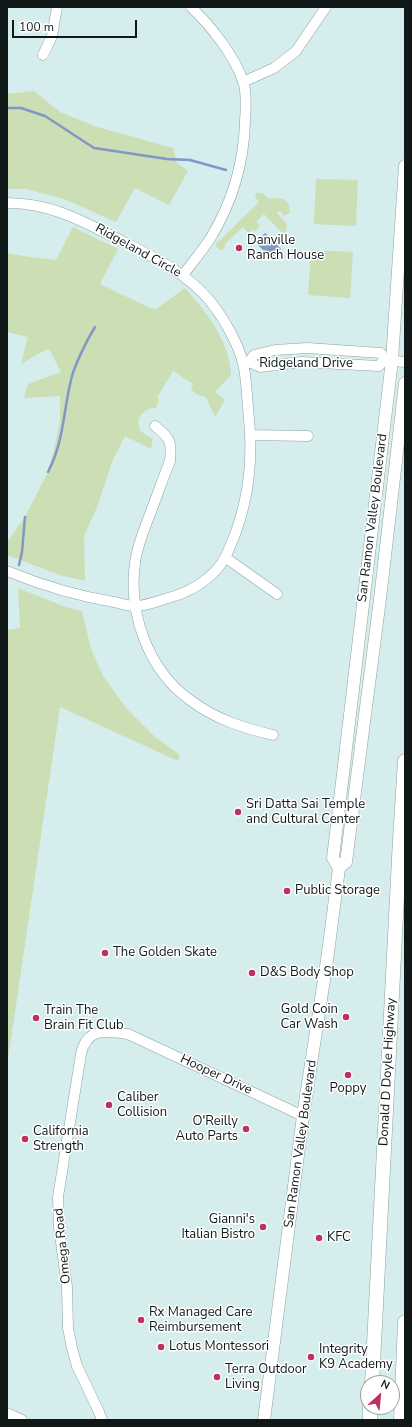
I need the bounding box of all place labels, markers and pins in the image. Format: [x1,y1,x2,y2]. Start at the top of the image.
place label: Danville Ranch House [247,233,324,264]
marker: Danville Ranch House [234,243,244,253]
place label: Sri Datta Sai Temple and Cultural Center [246,797,365,828]
marker: Sri Datta Sai Temple and Cultural Center [233,807,243,817]
place label: Public Storage [295,883,380,899]
marker: Public Storage [282,886,292,896]
place label: The Golden Skate [113,945,217,961]
marker: The Golden Skate [100,948,110,958]
place label: D&S Body Shop [260,965,354,981]
marker: D&S Body Shop [247,968,257,978]
place label: Gold Coin Car Wash [280,1002,338,1033]
place label: Train The Brain Fit Club [44,1003,124,1034]
marker: Gold Coin Car Wash [341,1012,351,1022]
marker: Train The Brain Fit Club [31,1013,41,1023]
marker: Poppy [343,1070,353,1080]
place label: Poppy [330,1081,366,1097]
place label: Caliber Collision [117,1090,167,1121]
marker: Caliber Collision [104,1100,114,1110]
place label: O'Reilly Auto Parts [176,1114,238,1145]
place label: California Strength [33,1124,89,1155]
marker: O'Reilly Auto Parts [241,1124,251,1134]
marker: California Strength [20,1134,30,1144]
place label: Gianni's Italian Bistro [181,1212,255,1243]
marker: Gianni's Italian Bistro [258,1222,268,1232]
place label: KFC [327,1230,351,1246]
marker: KFC [314,1233,324,1243]
place label: Rx Managed Care Reimbursement [149,1305,252,1336]
marker: Rx Managed Care Reimbursement [136,1315,146,1325]
place label: Lotus Montessori [169,1339,269,1355]
marker: Lotus Montessori [156,1342,166,1352]
place label: Integrity K9 Academy [319,1342,393,1373]
marker: Integrity K9 Academy [306,1352,316,1362]
place label: Terra Outdoor Living [225,1362,307,1393]
marker: Terra Outdoor Living [212,1372,222,1382]

